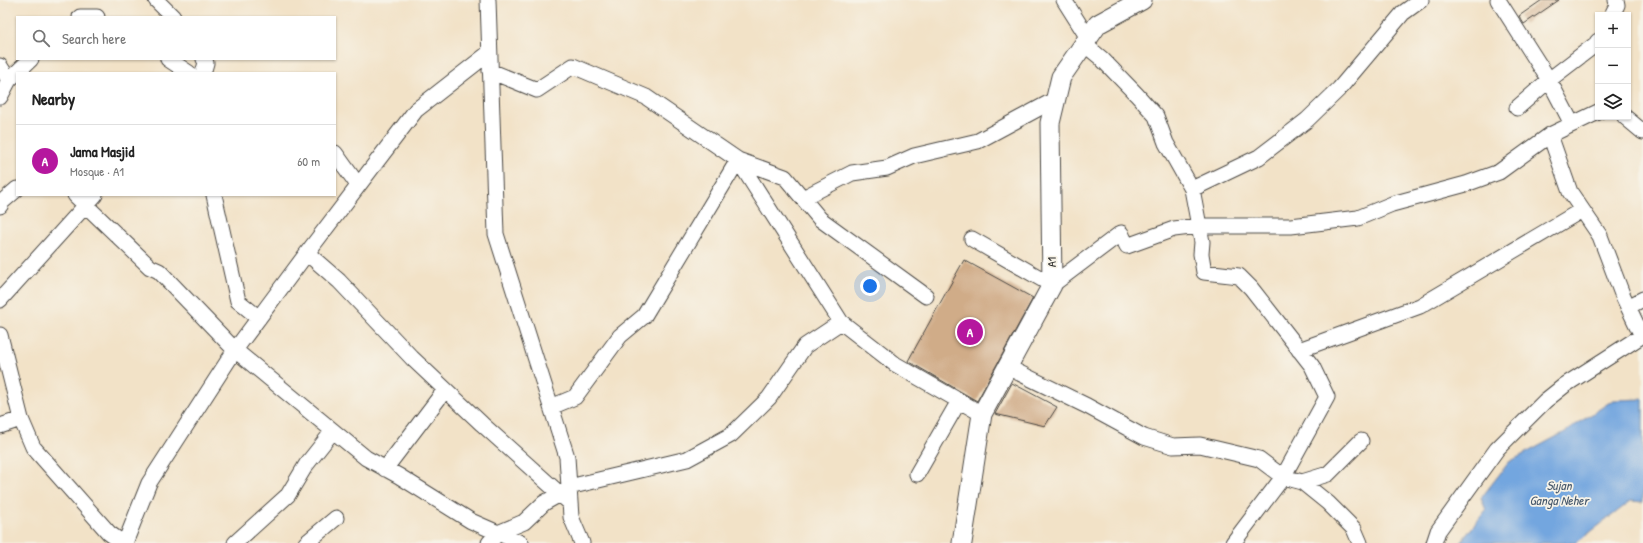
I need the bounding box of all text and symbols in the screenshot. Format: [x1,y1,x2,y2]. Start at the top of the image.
map controls [1595,12,1631,120]
button: + [1595,12,1631,48]
search box [16,16,336,60]
icon: search [30,27,52,49]
text: Search here [62,28,126,49]
button: − [1595,48,1631,84]
button: layers [1595,84,1631,120]
text: Nearby [32,87,75,110]
text: Jama Masjid [70,141,134,162]
text: A [42,152,48,170]
text: 60 m [297,152,320,170]
text: Mosque · A1 [70,162,124,180]
street label: A1 [1043,257,1060,267]
your location [860,276,880,296]
pin: A [957,317,983,347]
water label: Sujan Ganga Neher [1530,476,1590,510]

